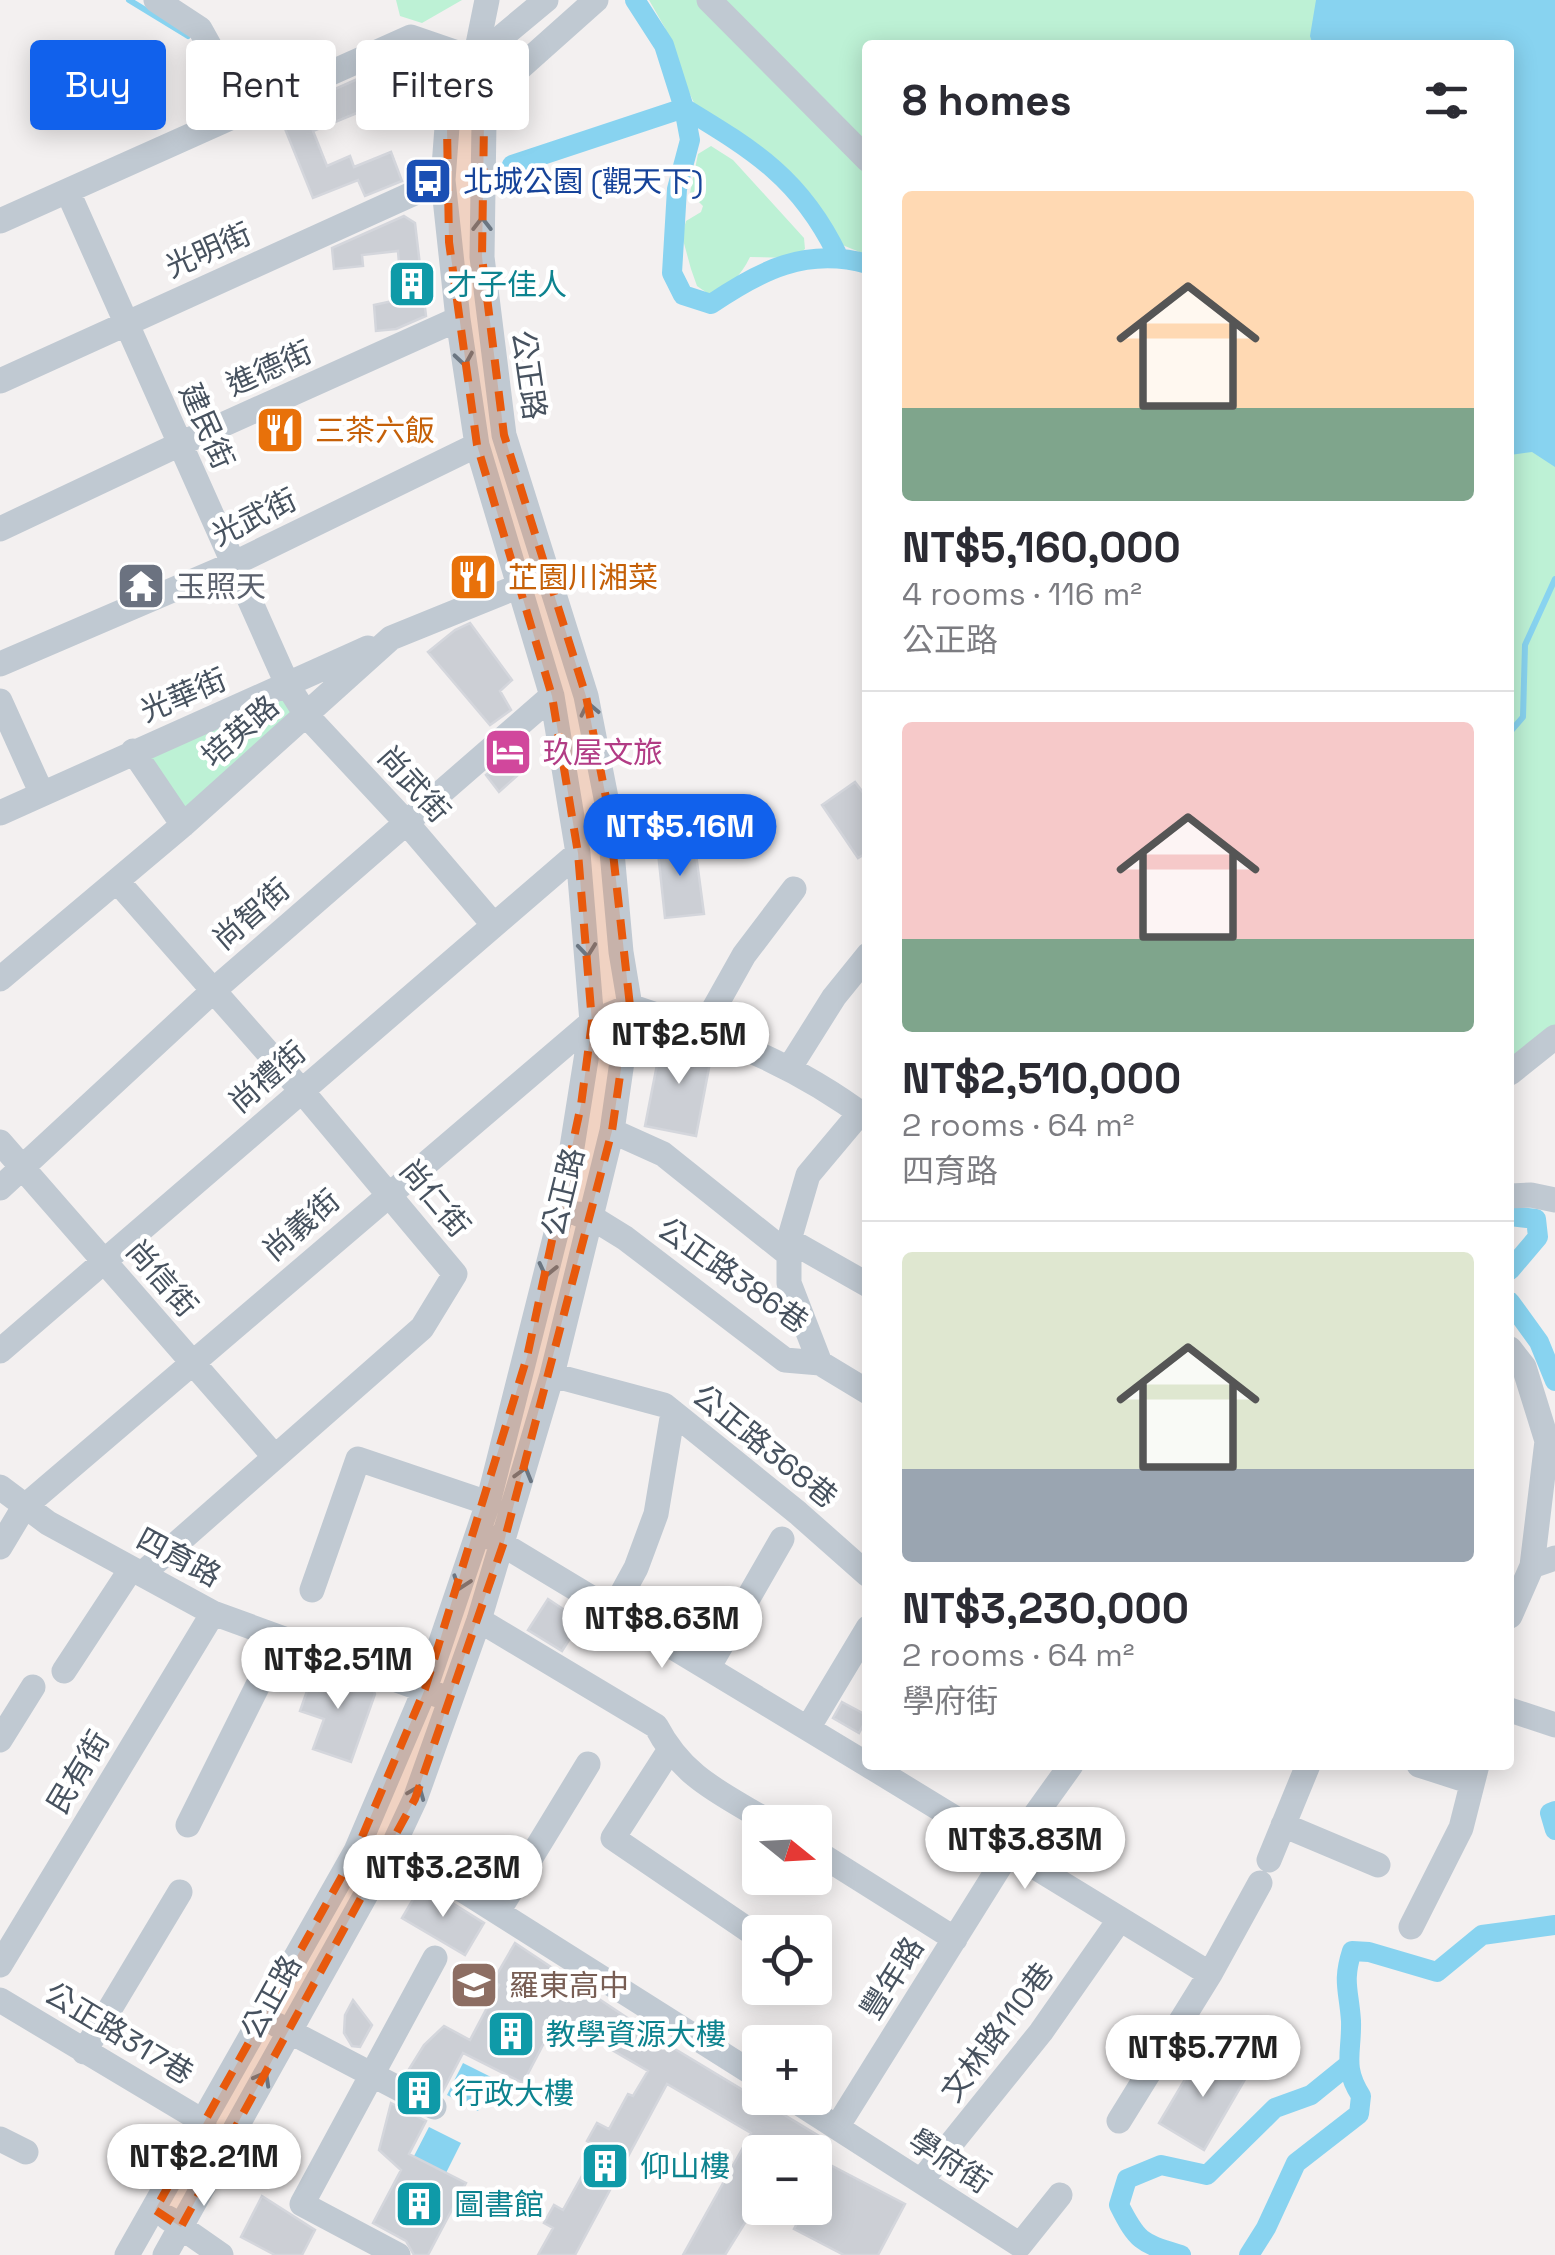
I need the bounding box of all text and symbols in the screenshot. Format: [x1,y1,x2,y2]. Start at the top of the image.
chip: Buy [30,40,166,130]
chip: Rent [186,40,336,130]
chip: Filters [356,40,529,130]
icon: filters [1419,73,1474,128]
text: 8 homes [902,74,1072,127]
bus stop icon: 北城公園 (觀天下) [402,155,454,207]
place label: 北城公園 (觀天下) [463,162,703,201]
street label: 光明街 [159,214,257,286]
one-way arrow [471,215,493,230]
icon: home [1098,256,1278,436]
building icon: 才子佳人 [386,258,438,310]
place label: 才子佳人 [447,265,567,304]
street label: 公正路 [503,328,555,422]
street label: 進德街 [220,332,318,404]
one-way arrow [452,351,473,368]
street label: 建民街 [171,377,243,475]
restaurant icon: 三茶六飯 [254,404,306,456]
place label: 三茶六飯 [315,411,435,450]
street label: 光武街 [205,480,303,554]
text: NT$5,160,000 [902,521,1181,574]
restaurant icon: 芷園川湘菜 [447,551,499,603]
place label: 芷園川湘菜 [508,558,658,597]
temple icon: 玉照天 [115,560,167,612]
place label: 玉照天 [176,567,266,606]
text: 4 rooms · 116 m² [902,574,1142,614]
text: 公正路 [902,620,998,660]
street label: 光華街 [134,659,232,731]
street label: 培英路 [193,687,287,775]
one-way arrow [579,701,600,718]
hotel icon: 玖屋文旅 [482,726,534,778]
place label: 玖屋文旅 [543,733,663,772]
street label: 尚武街 [369,738,459,830]
icon: home [1098,787,1278,967]
pin: NT$5.16M [577,794,783,879]
text: NT$5.16M [605,806,755,846]
street label: 尚智街 [204,870,298,958]
one-way arrow [576,942,598,958]
pin: NT$2.5M [587,1002,771,1087]
text: NT$2.5M [611,1014,747,1054]
street label: 尚禮街 [220,1033,314,1121]
text: NT$2,510,000 [902,1052,1181,1105]
text: 2 rooms · 64 m² [902,1105,1134,1145]
street label: 公正路 [533,1144,593,1240]
street label: 尚仁街 [391,1151,479,1245]
text: 四育路 [902,1151,998,1191]
street label: 尚義街 [254,1181,348,1269]
street label: 公正路386巷 [650,1209,816,1341]
street label: 尚信街 [118,1231,206,1325]
one-way arrow [538,1261,559,1278]
icon: home [1098,1317,1278,1497]
street label: 公正路368巷 [685,1376,845,1516]
one-way arrow [512,1466,533,1483]
street label: 四育路 [130,1519,228,1595]
one-way arrow [452,1574,472,1591]
text: NT$3,230,000 [902,1582,1189,1635]
pin: NT$8.63M [559,1586,765,1671]
text: NT$8.63M [584,1598,740,1638]
pin: NT$2.51M [235,1627,441,1712]
text: 2 rooms · 64 m² [902,1635,1134,1675]
text: NT$2.51M [263,1639,413,1679]
text: 學府街 [902,1681,998,1721]
street label: 民有街 [38,1723,118,1821]
one-way arrow [405,1784,425,1802]
north arrow [742,1805,832,1895]
map controls [742,1805,832,2225]
pin: NT$3.83M [922,1807,1128,1892]
text: NT$3.83M [947,1819,1103,1859]
pin: NT$3.23M [340,1835,546,1920]
text: NT$3.23M [365,1847,521,1887]
button: locate [742,1915,832,2005]
street label: 豐年路 [852,1930,932,2026]
street label: 公正路 [232,1948,310,2046]
street label: 文林路110巷 [932,1955,1062,2109]
school or university icon: 羅東高中 [448,1959,500,2011]
place label: 羅東高中 [509,1966,629,2005]
street label: 公正路317巷 [37,1973,201,2093]
building icon: 教學資源大樓 [485,2008,537,2060]
place label: 教學資源大樓 [546,2015,726,2054]
pin: NT$5.77M [1100,2015,1306,2100]
button: + [742,2025,832,2115]
text: NT$5.77M [1128,2027,1278,2067]
building icon: 行政大樓 [393,2067,445,2119]
one-way arrow [250,2070,270,2088]
place label: 行政大樓 [454,2074,574,2113]
street label: 學府街 [902,2120,998,2202]
pin: NT$2.21M [101,2124,307,2209]
button: − [742,2135,832,2225]
text: NT$2.21M [129,2136,279,2176]
building icon: 仰山樓 [579,2140,631,2192]
place label: 仰山樓 [640,2147,730,2186]
building icon: 圖書館 [393,2178,445,2230]
place label: 圖書館 [454,2185,544,2224]

